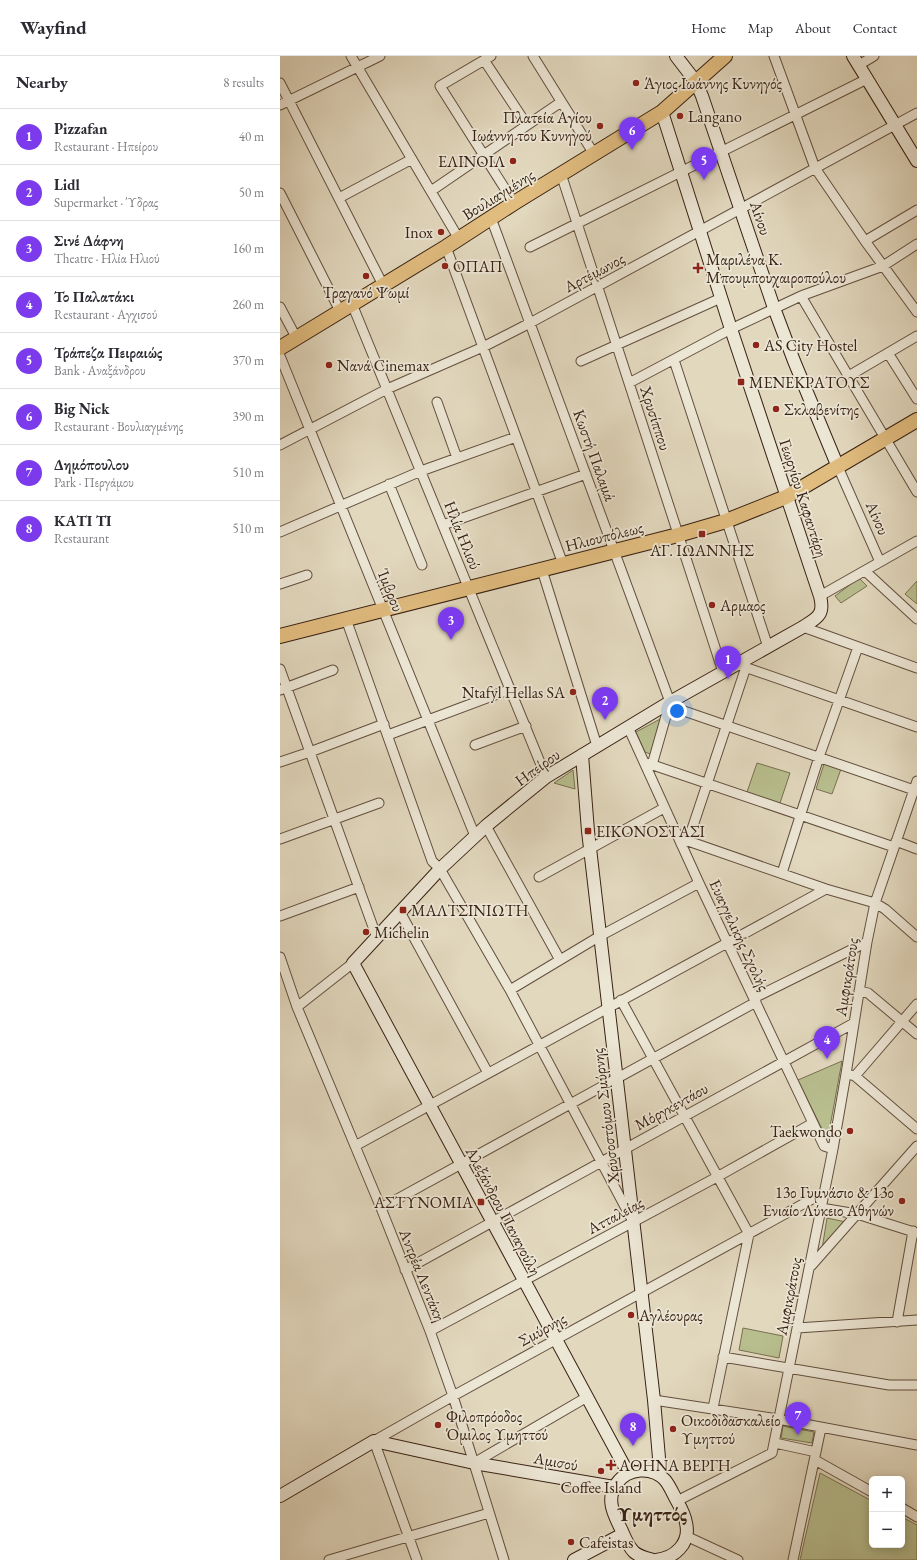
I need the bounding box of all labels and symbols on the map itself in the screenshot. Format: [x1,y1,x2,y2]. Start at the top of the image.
place label: Άγιος Ιωάννης Κυνηγός [643,73,783,94]
marker: Άγιος Ιωάννης Κυνηγός [631,78,641,88]
place label: Langano [688,106,742,127]
place label: Πλατεία Αγίου Ιωάννη του Κυνηγού [472,107,592,146]
marker: Langano [675,111,685,121]
pin: 6 [619,117,645,150]
marker: Πλατεία Αγίου Ιωάννη του Κυνηγού [595,121,605,131]
pin: 5 [691,147,717,180]
place label: ΕΛΙΝΟΙΛ [438,151,506,172]
marker: ΕΛΙΝΟΙΛ [508,156,518,166]
street label: Βουλιαγμένης [458,164,539,225]
street label: Αίνου [745,197,776,238]
place label: Inox [405,222,433,243]
marker: Inox [436,227,446,237]
street label: Αρτέμωνος [559,248,629,298]
place label: Μαριλένα Κ. Μπουμπουχαιροπούλου [706,249,846,288]
place label: ΟΠΑΠ [453,256,503,277]
marker: ΟΠΑΠ [440,261,450,271]
marker: Μαριλένα Κ. Μπουμπουχαιροπούλου [693,263,703,273]
marker: Τραγανό Ψωμί [361,271,371,281]
place label: Τραγανό Ψωμί [323,282,410,303]
place label: AS City Hostel [763,335,858,356]
marker: AS City Hostel [751,340,761,350]
place label: Νανά Cinemax [337,355,430,376]
marker: Νανά Cinemax [324,360,334,370]
place label: ΜΕΝΕΚΡΑΤΟΥΣ [749,372,870,393]
marker: ΜΕΝΕΚΡΑΤΟΥΣ [736,377,746,387]
street label: Χρυσίππου [635,382,676,453]
place label: Σκλαβενίτης [784,399,860,420]
marker: Σκλαβενίτης [771,404,781,414]
street label: Κωστή Παλαμά [568,407,621,504]
street label: Γεωργίου Καφαντάρη [774,436,833,560]
street label: Αίνου [860,497,894,538]
street label: Ηλία Ηλιού [439,498,486,573]
street label: Ηλιουπόλεως [563,517,646,556]
marker: ΑΓ. ΙΩΑΝΝΗΣ [697,529,707,539]
place label: ΑΓ. ΙΩΑΝΝΗΣ [649,540,754,561]
street label: Ίμβρου [372,566,409,615]
place label: Αρμαος [719,595,766,616]
marker: Αρμαος [707,600,717,610]
pin: 3 [438,607,464,640]
pin: 1 [715,646,741,679]
place label: Ntafyl Hellas SA [462,682,566,703]
marker: Ntafyl Hellas SA [568,687,578,697]
pin: 2 [592,687,618,720]
your location [667,701,687,721]
street label: Ηπείρου [511,744,564,791]
place label: ΕΙΚΟΝΟΣΤΑΣΙ [596,821,706,842]
marker: ΕΙΚΟΝΟΣΤΑΣΙ [583,826,593,836]
street label: Ευαγγελικής Σχολής [705,876,775,995]
place label: ΜΑΛΤΣΙΝΙΩΤΗ [411,900,528,921]
marker: ΜΑΛΤΣΙΝΙΩΤΗ [398,905,408,915]
place label: Michelin [374,922,430,943]
marker: Michelin [361,927,371,937]
street label: Αμφικράτους [830,936,863,1019]
pin: 4 [814,1026,840,1059]
street label: Χρυσοστόμου Σμύρνης [587,1047,624,1186]
street label: Μόργκεντάου [631,1078,712,1135]
place label: Taekwondo [770,1121,842,1142]
marker: Taekwondo [845,1126,855,1136]
street label: Αλεξάνδρου Παναγούλη [460,1142,546,1279]
place label: 13ο Γυμνάσιο & 13ο Ενιαίο Λύκειο Αθηνών [763,1182,894,1221]
place label: ΑΣΤΥΝΟΜΙΑ [373,1192,474,1213]
street label: Ατταλείας [583,1192,647,1239]
marker: 13ο Γυμνάσιο & 13ο Ενιαίο Λύκειο Αθηνών [897,1196,907,1206]
marker: ΑΣΤΥΝΟΜΙΑ [476,1197,486,1207]
street label: Αντρέα Λεντάκη [394,1225,451,1325]
street label: Αμφικράτους [770,1255,806,1338]
place label: Αγλέουρας [638,1305,703,1326]
street label: Σμύρνης [515,1308,570,1351]
marker: Αγλέουρας [626,1310,636,1320]
pin: 7 [785,1402,811,1435]
place label: Φιλοπρόοδος Όμιλος Υμηττού [445,1406,548,1445]
place label: Οικοδιδασκαλείο Υμηττού [681,1410,781,1449]
pin: 8 [620,1413,646,1446]
marker: Φιλοπρόοδος Όμιλος Υμηττού [433,1420,443,1430]
marker: Οικοδιδασκαλείο Υμηττού [668,1424,678,1434]
street label: Αμισού [531,1447,580,1476]
place label: ΑΘΗΝΑ ΒΕΡΓΗ [618,1455,731,1476]
marker: ΑΘΗΝΑ ΒΕΡΓΗ [606,1460,616,1470]
marker: Coffee Island [596,1466,606,1476]
place label: Coffee Island [561,1477,642,1498]
district label: Υμηττός [617,1501,687,1527]
place label: Cafeistas [579,1532,633,1553]
marker: Cafeistas [566,1537,576,1547]

